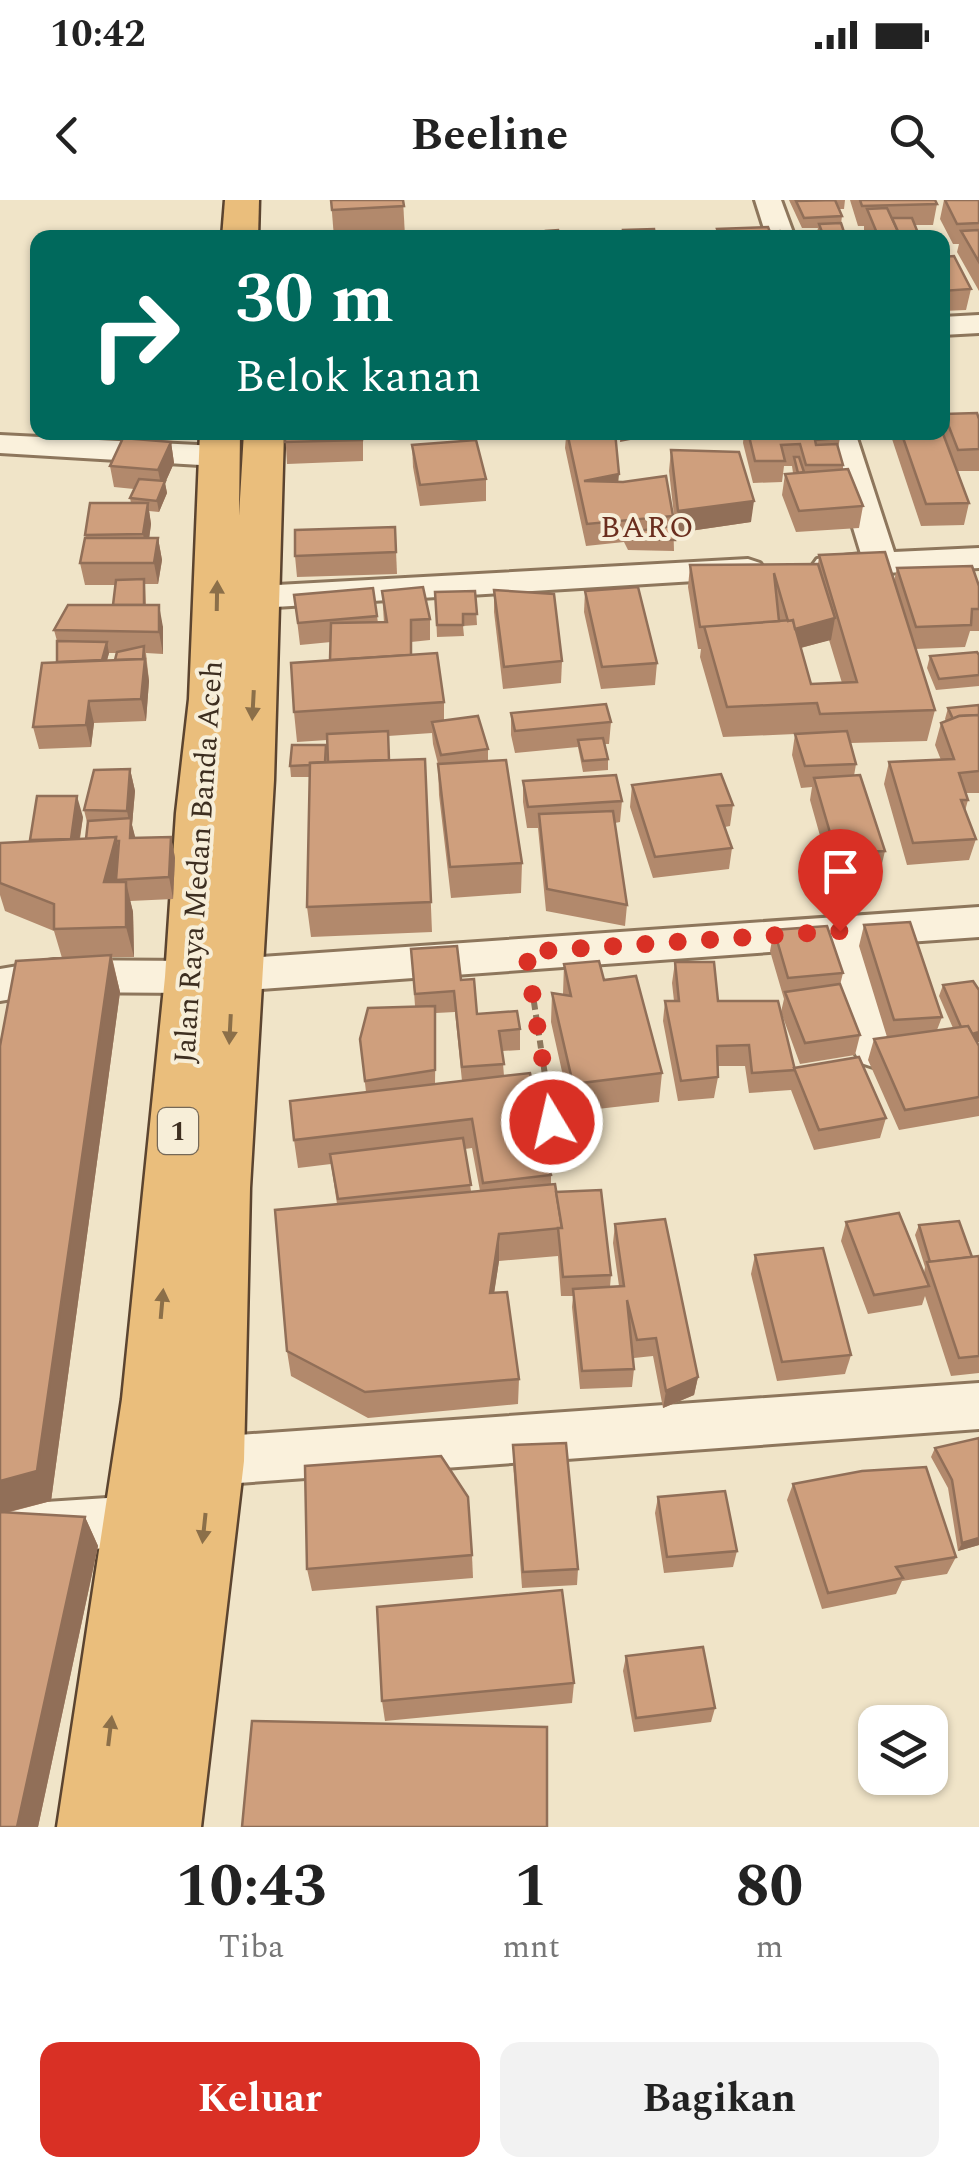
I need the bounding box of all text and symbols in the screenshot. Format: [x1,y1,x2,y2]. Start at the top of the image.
text: 10:42 [50,6,145,64]
text: Beeline [411,101,568,170]
icon: back [40,108,95,163]
icon: search [884,108,939,163]
text: 30 m [235,247,394,353]
icon: right [70,270,200,400]
text: Belok kanan [235,343,481,412]
district label: BARO [600,505,696,551]
one-way arrow [210,580,226,612]
street label: Jalan Raya Medan Banda Aceh [162,659,236,1065]
one-way arrow [245,689,261,721]
pin [798,829,883,932]
icon: arrive [813,844,868,899]
one-way arrow [222,1013,238,1045]
position arrow [500,1070,604,1174]
road number: 1 [158,1108,198,1154]
one-way arrow [154,1288,170,1320]
one-way arrow [196,1513,212,1544]
map controls [858,1705,948,1795]
button: layers [858,1705,948,1795]
one-way arrow [103,1715,119,1746]
text: 10:43 [176,1841,327,1933]
text: 1 [514,1841,548,1933]
text: 80 [736,1841,803,1933]
text: Tiba [219,1923,284,1972]
text: mnt [502,1923,560,1972]
text: m [756,1923,783,1972]
button: Keluar [40,2042,480,2157]
button: Bagikan [500,2042,939,2157]

